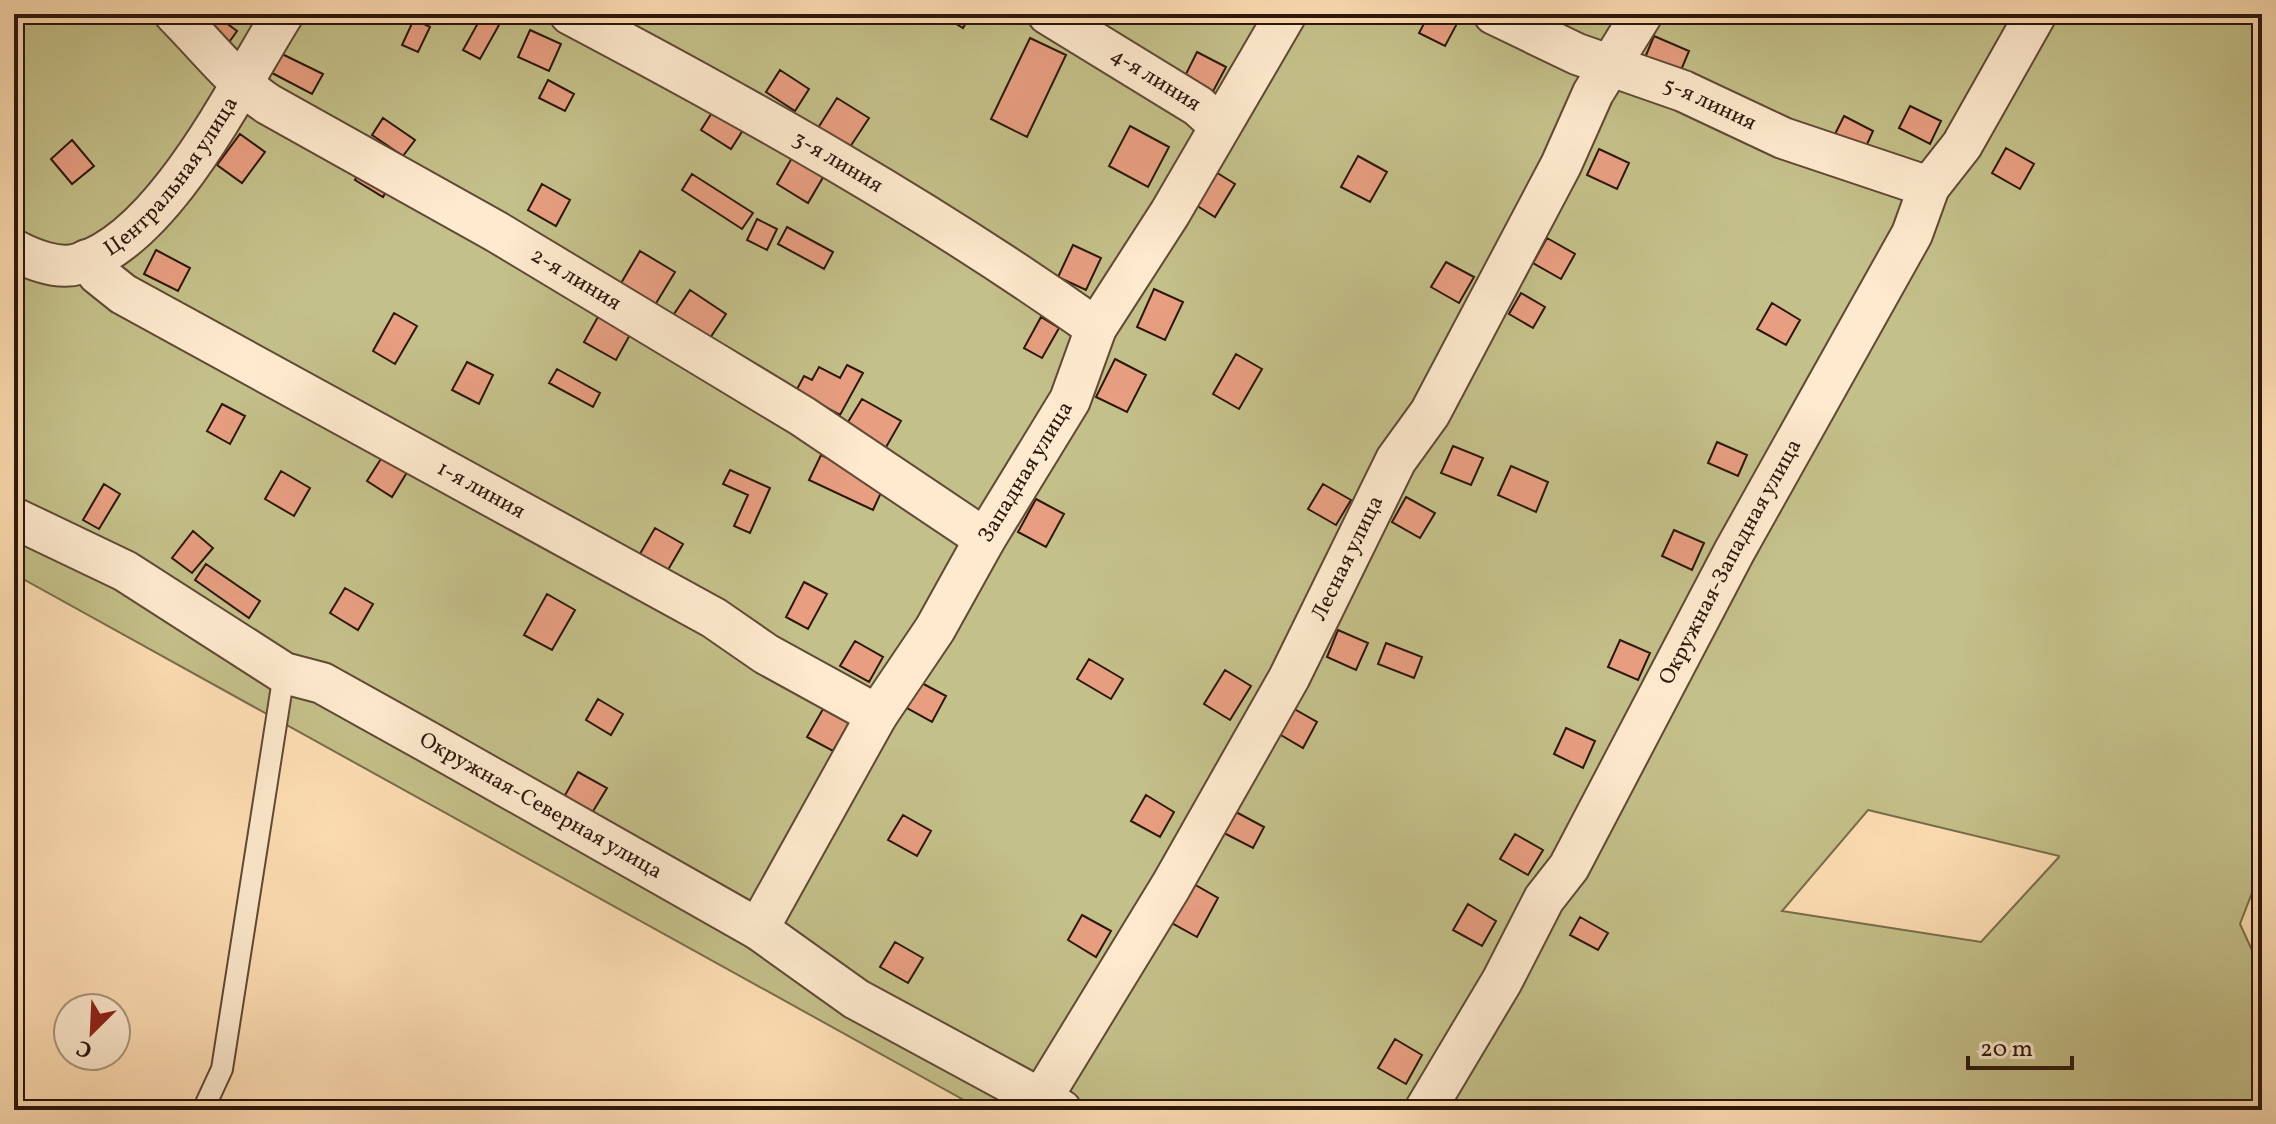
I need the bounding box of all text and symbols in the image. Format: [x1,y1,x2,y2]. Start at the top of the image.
street label: 4-я линия [1104,40,1207,120]
street label: 5-я линия [1659,70,1761,139]
street label: Центральная улица [98,91,246,264]
street label: 3-я линия [787,124,889,201]
street label: 2-я линия [525,240,627,319]
street label: Западная улица [971,395,1081,549]
street label: Окружная-Западная улица [1651,434,1810,690]
street label: 1-я линия [431,453,531,527]
street label: Лесная улица [1304,490,1392,626]
street label: Окружная-Северная улица [413,725,668,887]
north arrow [52,992,132,1072]
scale bar [1968,1020,2072,1070]
text: С [72,1031,98,1065]
text: 20 m [1980,1033,2033,1067]

